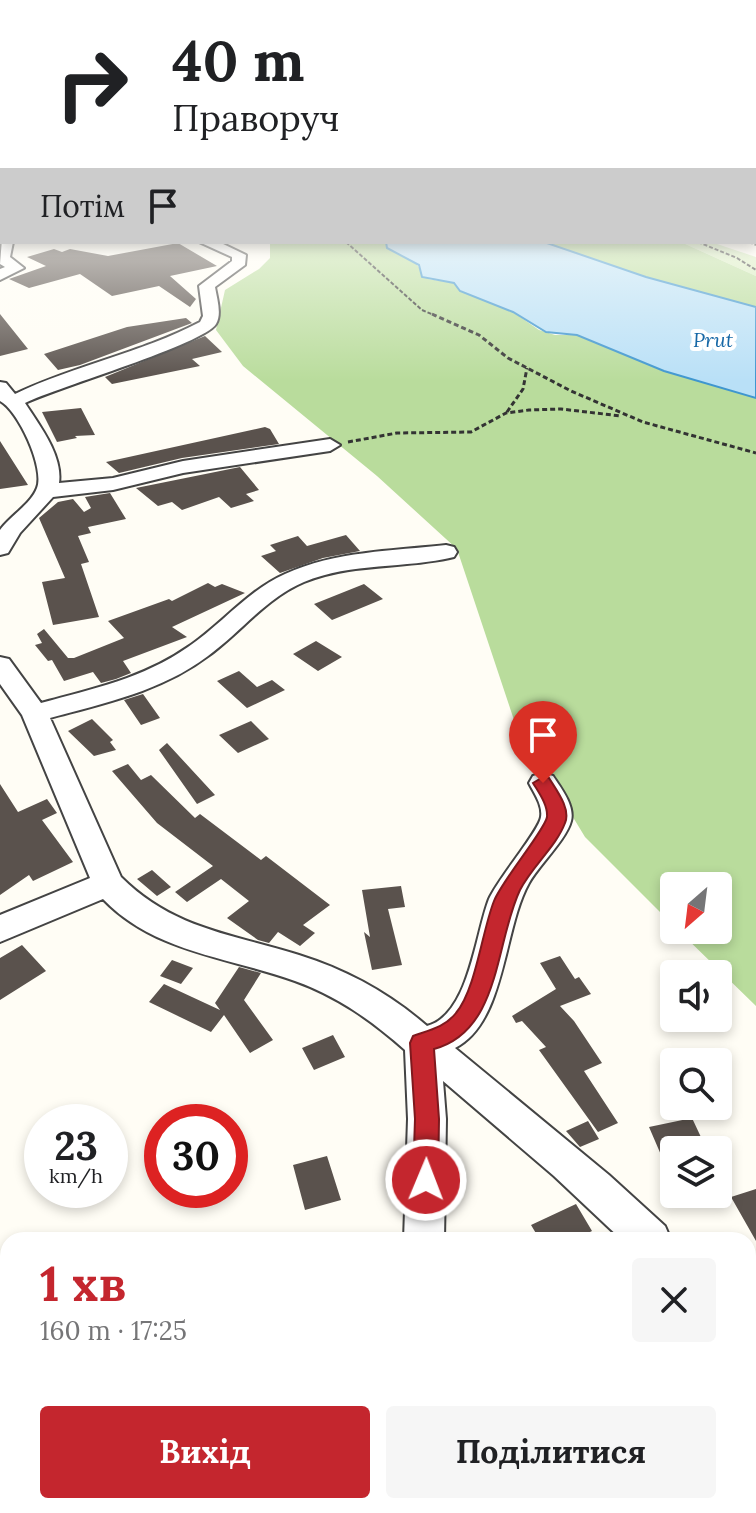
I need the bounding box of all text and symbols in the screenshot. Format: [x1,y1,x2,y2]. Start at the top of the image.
text: 40 m [172,25,305,96]
icon: right [40,32,144,136]
text: Праворуч [172,95,340,141]
icon: arrive [141,184,185,228]
text: Потім [40,187,125,225]
water label: Prut [693,327,734,352]
pin [509,701,577,783]
icon: arrive [521,713,565,757]
north arrow [660,872,732,944]
map controls [660,872,732,1208]
button: sound [660,960,732,1032]
button: search [660,1048,732,1120]
speed limit sign: 30 [144,1104,248,1208]
text: 23 [54,1120,98,1171]
button: layers [660,1136,732,1208]
position arrow [384,1138,468,1222]
text: km/h [49,1163,103,1188]
text: 1 хв [40,1253,126,1314]
button: close [632,1258,716,1342]
text: 160 m · 17:25 [40,1314,187,1347]
button: Вихід [40,1406,370,1498]
button: Поділитися [386,1406,716,1498]

